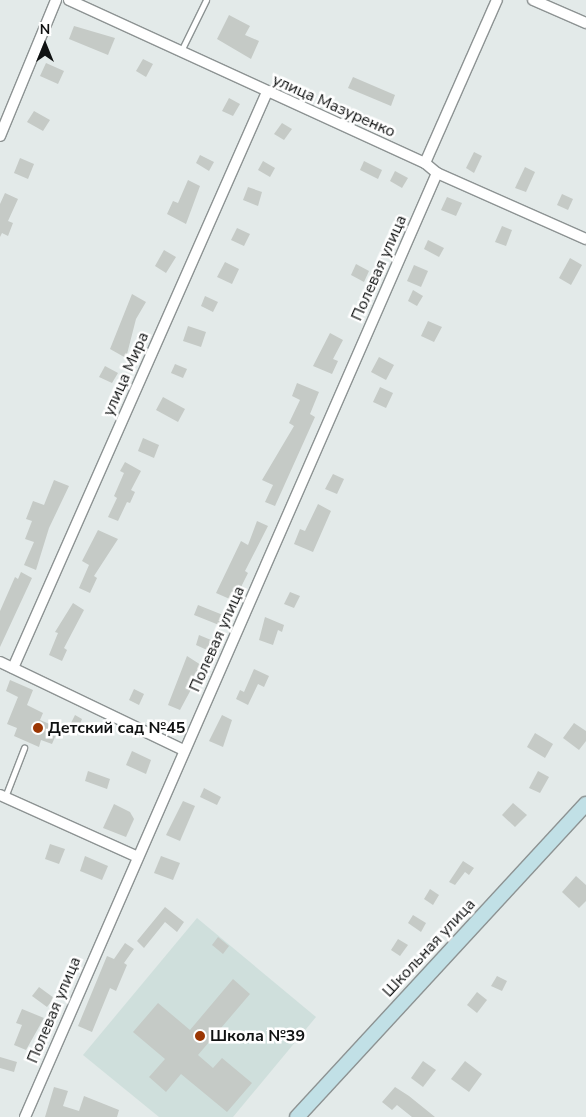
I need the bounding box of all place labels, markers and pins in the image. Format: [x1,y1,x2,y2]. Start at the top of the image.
place label: Детский сад №45 [48,718,185,738]
marker: Детский сад №45 [32,722,44,734]
place label: Школа №39 [210,1026,305,1046]
marker: Школа №39 [194,1030,206,1042]

